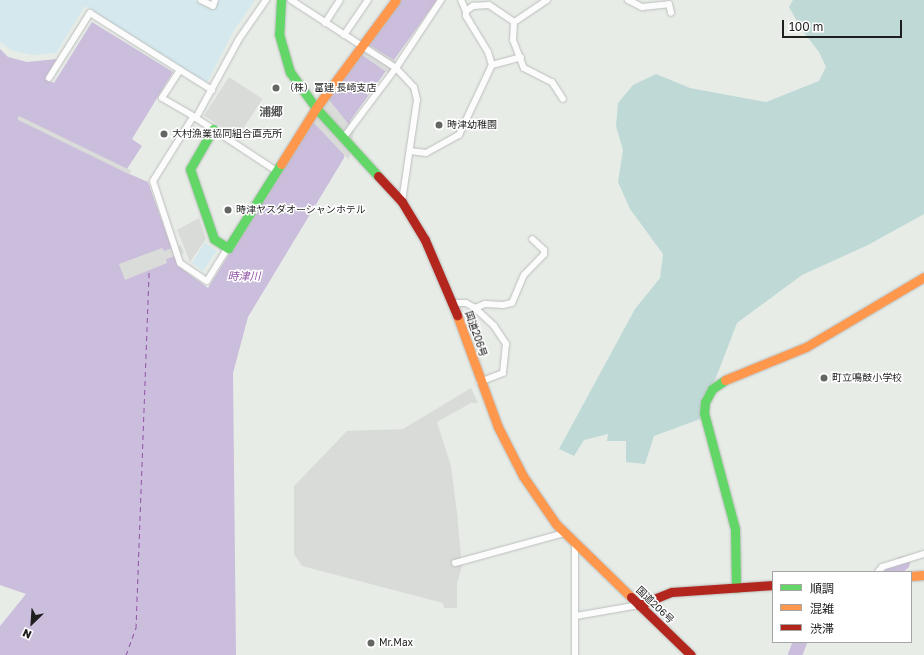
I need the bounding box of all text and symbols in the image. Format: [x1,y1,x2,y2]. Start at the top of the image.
scale bar [784,12,904,38]
text: 100 m [789,19,823,34]
place label: （株）富建 長崎支店 [284,82,376,94]
marker: （株）富建 長崎支店 [271,83,281,93]
district label: 浦郷 [259,105,283,119]
place label: 時津幼稚園 [447,119,497,131]
marker: 時津幼稚園 [434,120,444,130]
place label: 大村漁業協同組合直売所 [172,128,282,140]
marker: 大村漁業協同組合直売所 [159,129,169,139]
place label: 時津ヤスダオーシャンホテル [236,204,366,216]
marker: 時津ヤスダオーシャンホテル [223,205,233,215]
water label: 時津川 [228,269,260,283]
street label: 国道206号 [463,309,489,359]
place label: 町立鳴鼓小学校 [832,372,902,384]
marker: 町立鳴鼓小学校 [819,373,829,383]
legend [772,571,912,643]
text: 順調 [810,581,834,596]
street label: 国道206号 [634,584,676,626]
text: 混雑 [810,601,834,616]
north arrow [12,603,52,643]
text: 渋滞 [810,621,834,636]
text: N [20,627,33,642]
place label: Mr.Max [379,637,413,649]
marker: Mr.Max [366,638,376,648]

